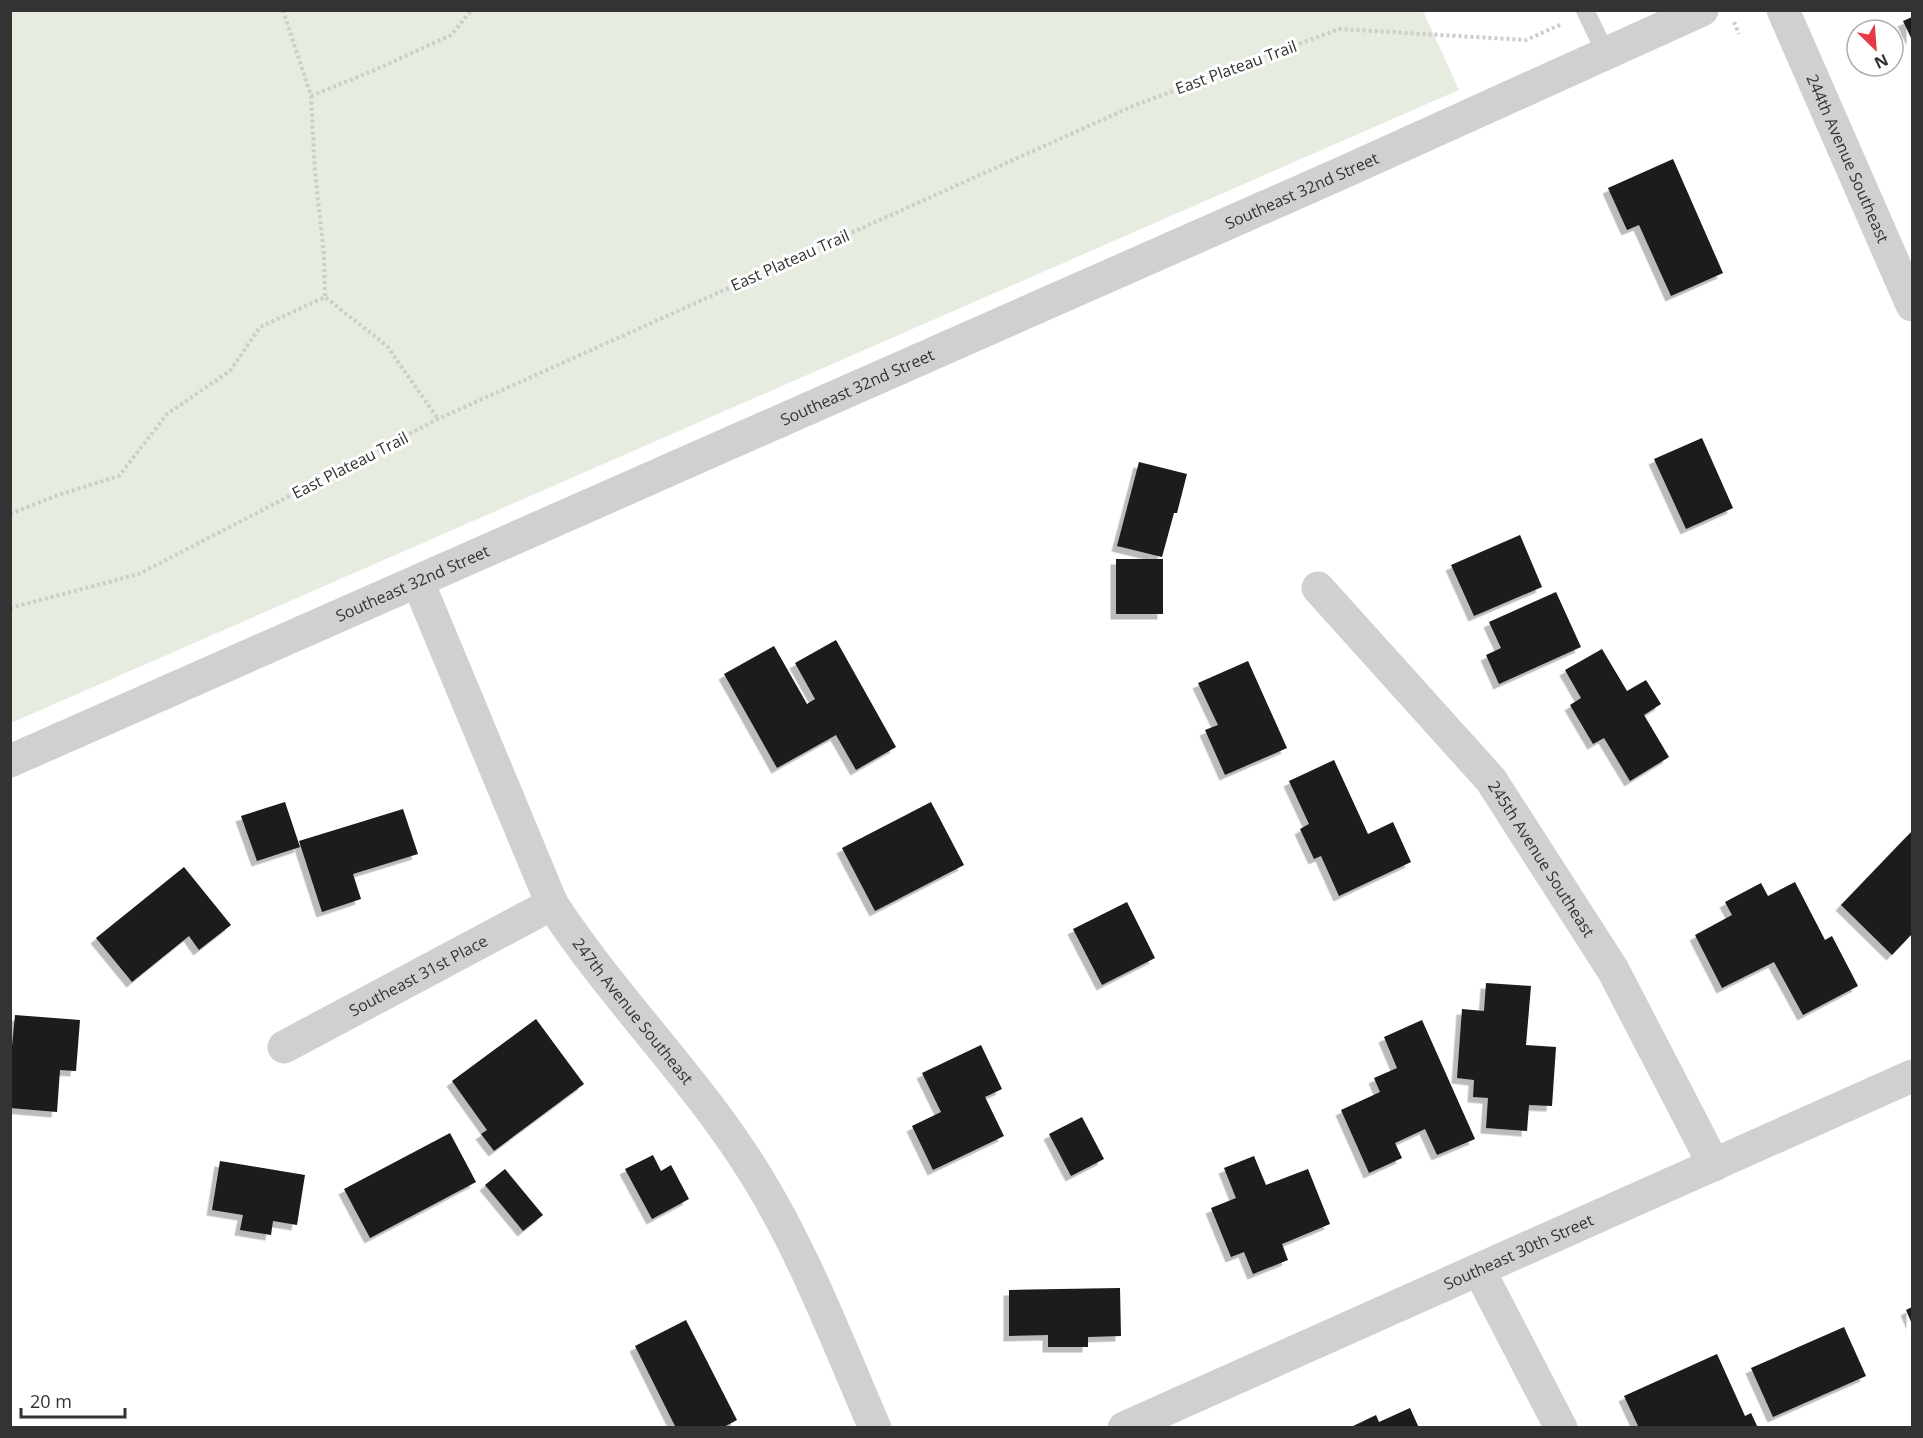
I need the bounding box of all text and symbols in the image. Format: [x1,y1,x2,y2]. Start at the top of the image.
north arrow [1845,18,1905,78]
street label: East Plateau Trail [1172,35,1300,99]
text: N [1871,49,1892,74]
street label: 244th Avenue Southeast [1801,71,1895,246]
street label: Southeast 32nd Street [1221,147,1382,234]
street label: East Plateau Trail [727,224,853,296]
street label: Southeast 32nd Street [777,343,938,431]
street label: East Plateau Trail [288,426,412,504]
street label: Southeast 32nd Street [332,540,493,627]
street label: 245th Avenue Southeast [1483,776,1600,941]
street label: Southeast 31st Place [345,929,491,1021]
street label: 247th Avenue Southeast [568,933,698,1089]
street label: Southeast 30th Street [1440,1209,1597,1295]
scale bar [21,1381,124,1419]
text: 20 m [30,1389,72,1413]

